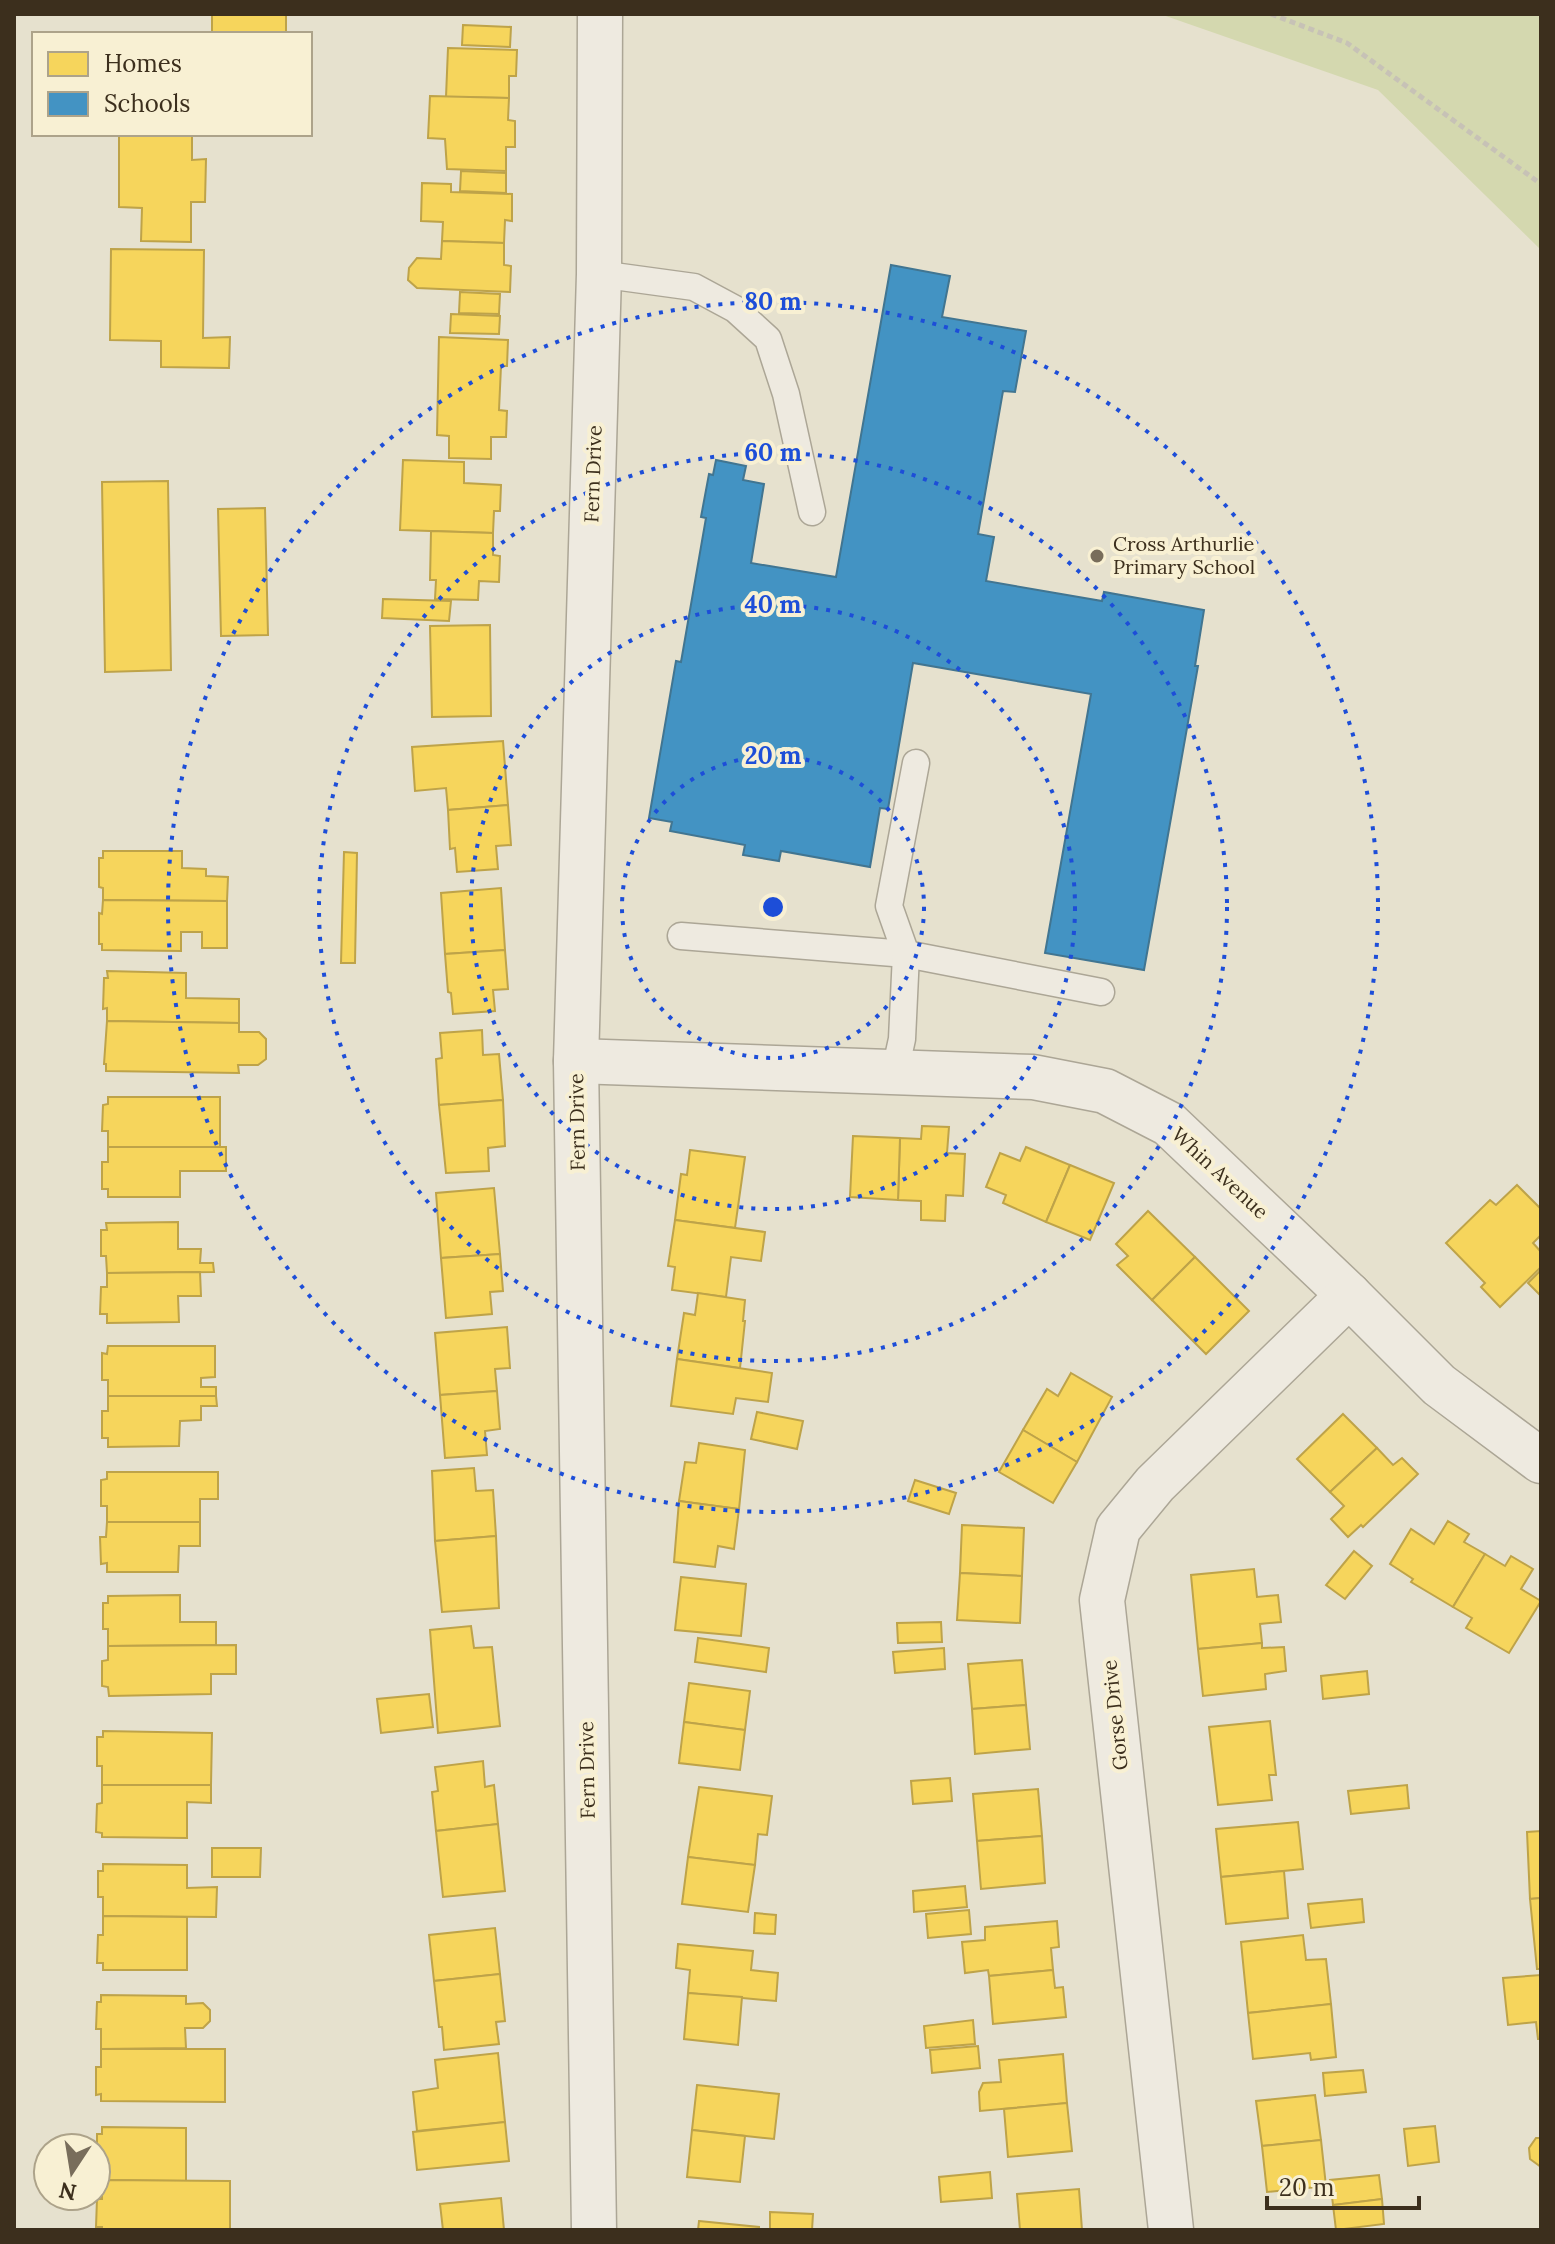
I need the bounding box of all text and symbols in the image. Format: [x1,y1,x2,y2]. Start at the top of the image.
legend [32,32,312,136]
text: Homes [104,48,182,79]
text: Schools [104,88,190,119]
text: 80 m [744,286,802,317]
street label: Fern Drive [578,425,607,523]
text: 60 m [744,437,802,468]
place label: Cross Arthurlie Primary School [1113,531,1255,579]
marker: Cross Arthurlie Primary School [1088,547,1106,565]
text: 40 m [745,589,801,620]
text: 20 m [745,740,801,771]
centre of rings [759,893,787,921]
street label: Fern Drive [563,1073,590,1171]
street label: Whin Avenue [1167,1121,1274,1224]
street label: Gorse Drive [1096,1658,1133,1772]
street label: Fern Drive [573,1721,600,1819]
north arrow [32,2132,112,2212]
scale bar [1267,2160,1419,2210]
text: 20 m [1279,2172,1335,2203]
text: N [57,2176,79,2207]

